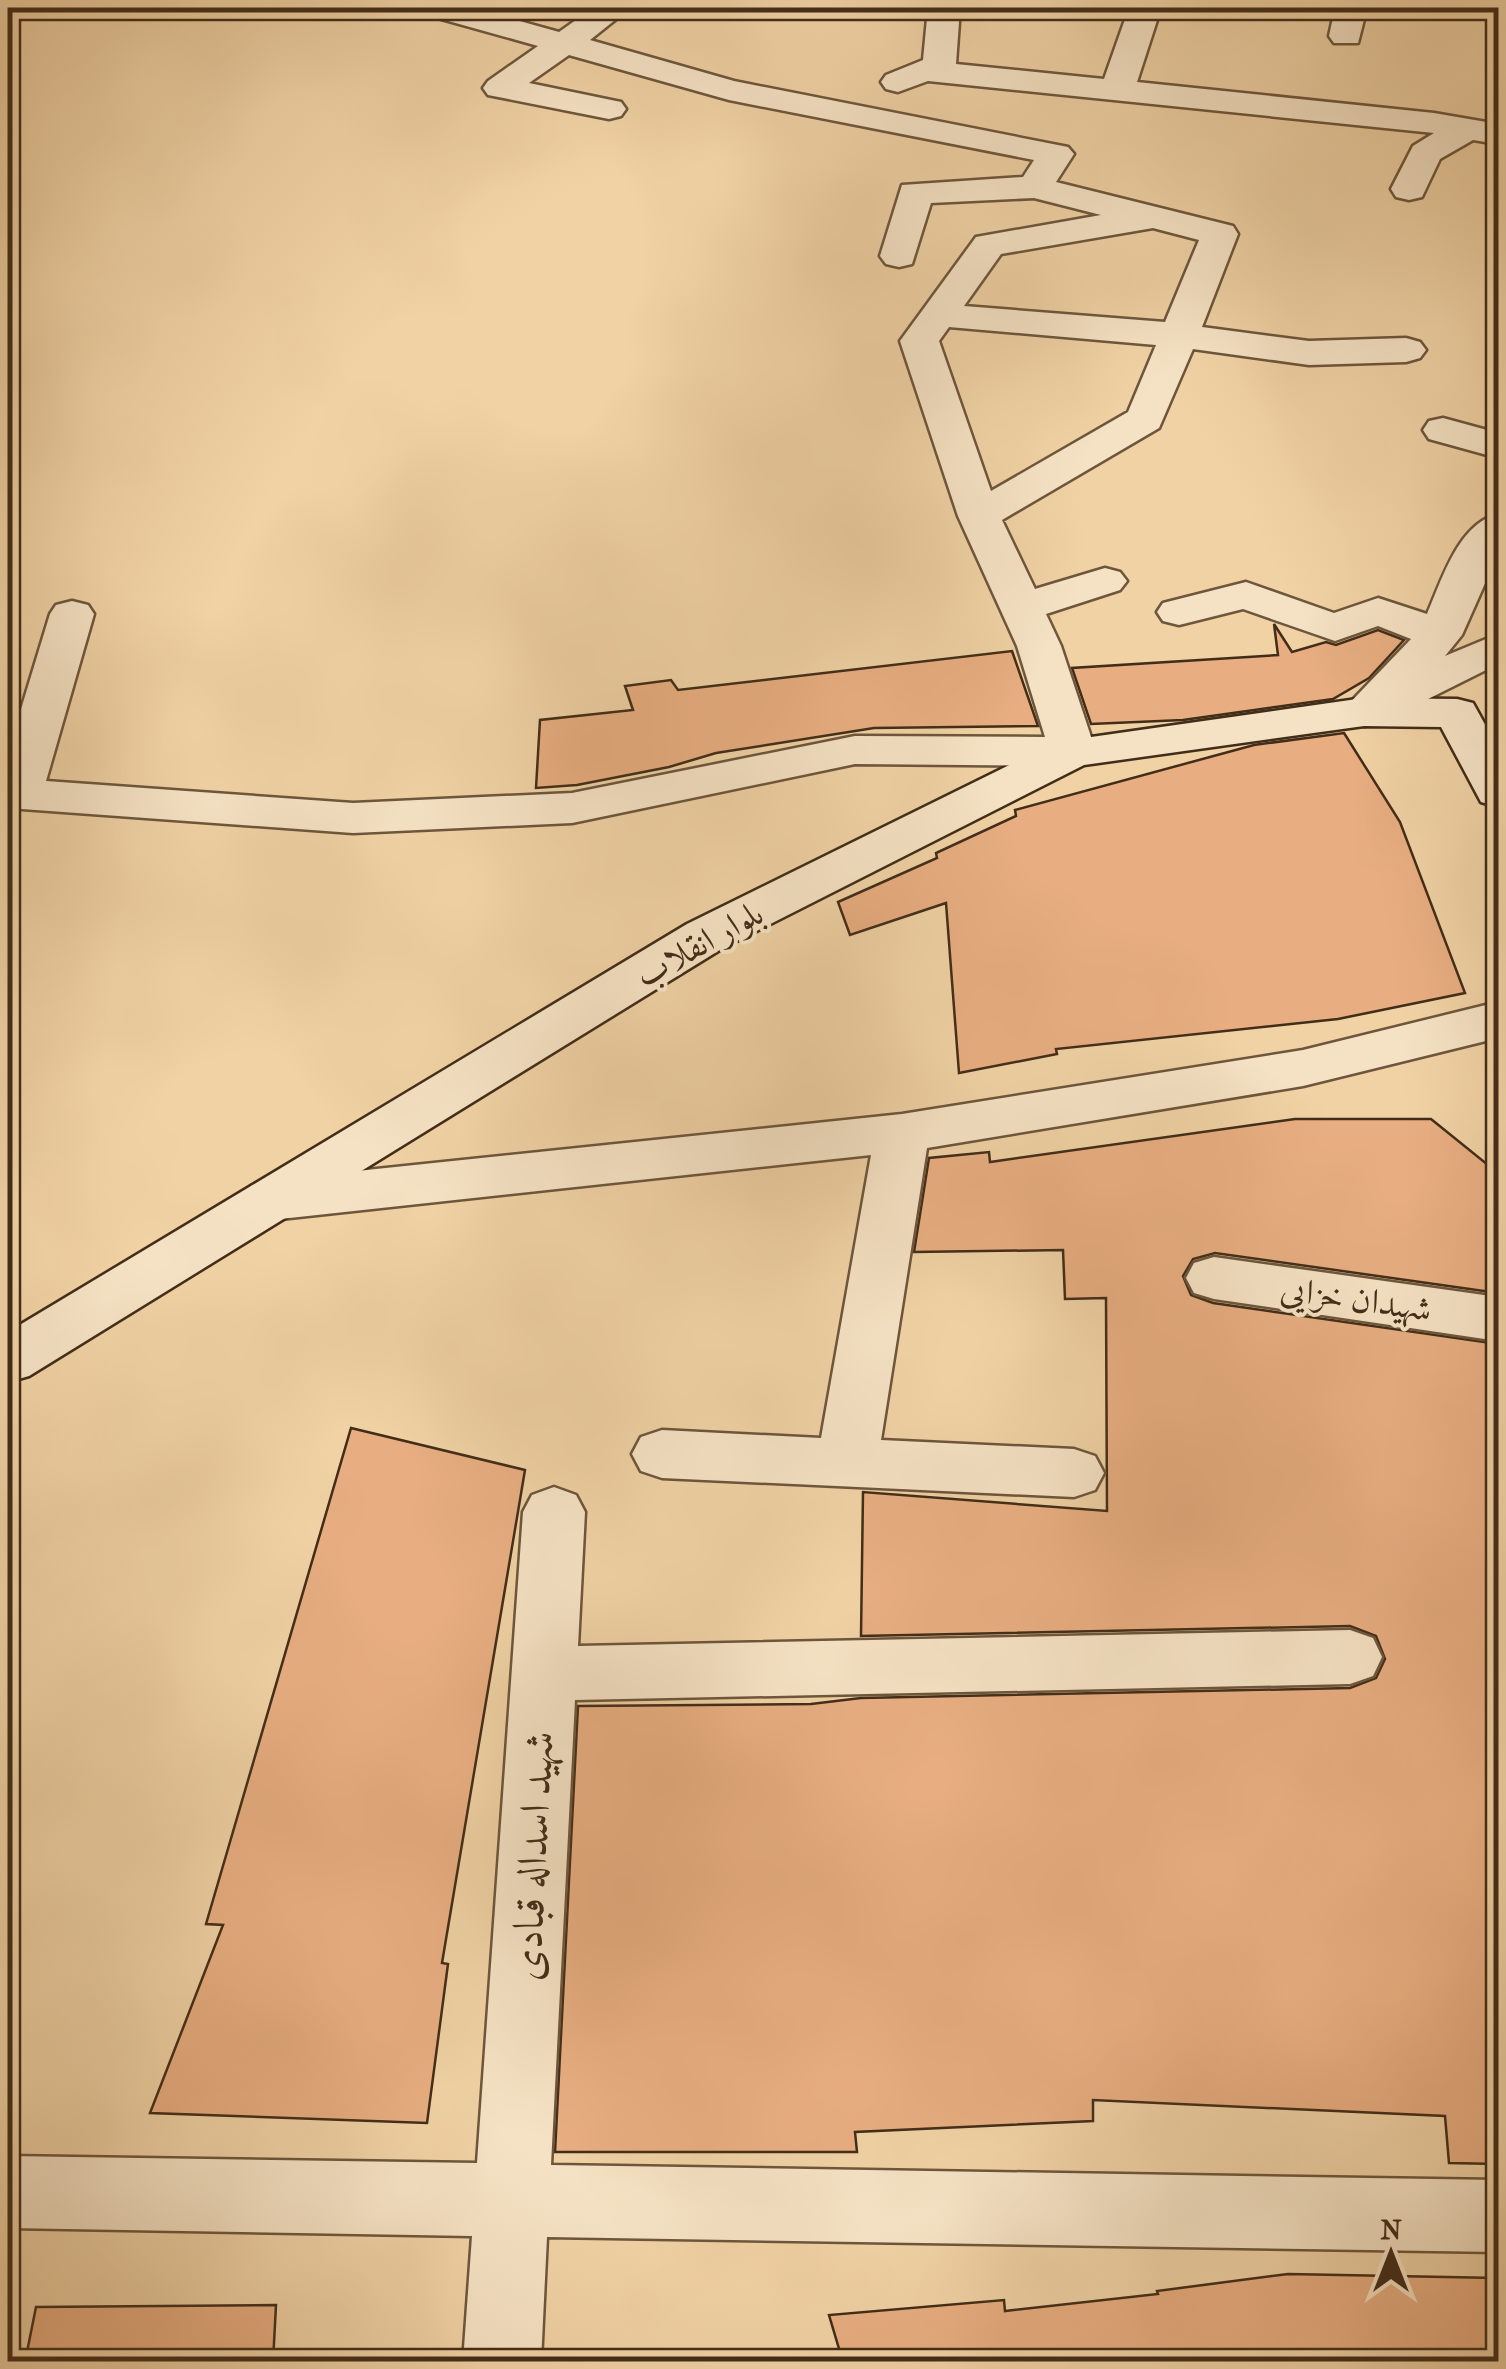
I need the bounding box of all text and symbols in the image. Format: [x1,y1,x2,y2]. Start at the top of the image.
street label: بلوار انقلاب [628,892,770,996]
street label: شهیدان خزایی [1277,1268,1434,1333]
street label: شهید اسداله قبادی [502,1730,566,1982]
north arrow [1341,2204,1441,2304]
text: N [1380,2213,1402,2246]

